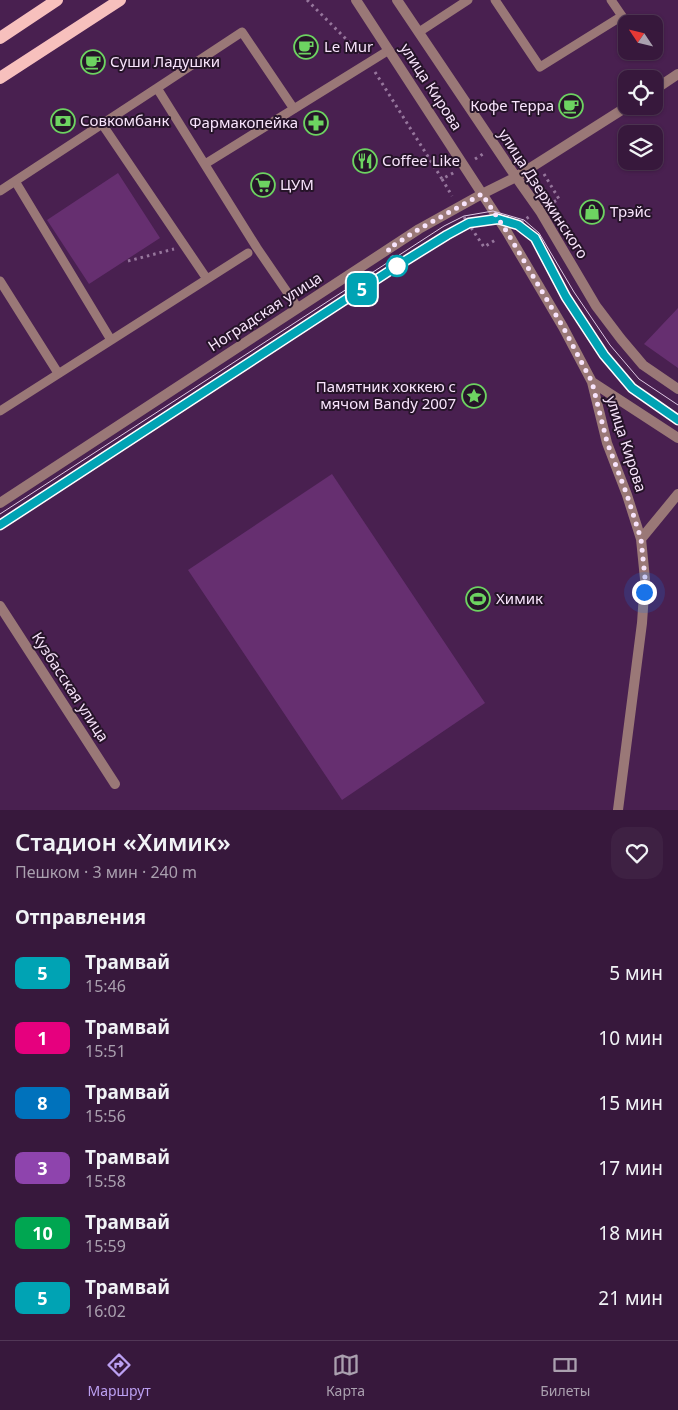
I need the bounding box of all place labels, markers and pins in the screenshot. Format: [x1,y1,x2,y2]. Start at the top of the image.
cafe icon: Le Mur [293,34,319,60]
place label: Le Mur [324,36,373,56]
cafe icon: Суши Ладушки [80,49,106,75]
place label: Суши Ладушки [110,51,220,71]
cafe icon: Кофе Терра [558,93,584,119]
place label: Кофе Терра [470,95,554,115]
bank icon: Совкомбанк [50,108,76,134]
place label: Совкомбанк [80,110,170,130]
pharmacy icon: Фармакопейка [303,110,329,136]
place label: Фармакопейка [189,112,298,132]
restaurant icon: Coffee Like [352,148,378,174]
place label: Coffee Like [382,150,460,170]
supermarket icon: ЦУМ [250,172,276,198]
place label: ЦУМ [280,174,314,194]
shop icon: Трэйс [579,199,605,225]
place label: Трэйс [610,201,651,221]
unlabelled marker [386,255,408,277]
place label: Памятник хоккею с мячом Bandy 2007 [316,376,456,413]
place icon: Памятник хоккею с мячом Bandy 2007 [461,383,487,409]
sports icon: Химик [465,586,491,612]
place label: Химик [496,588,543,608]

